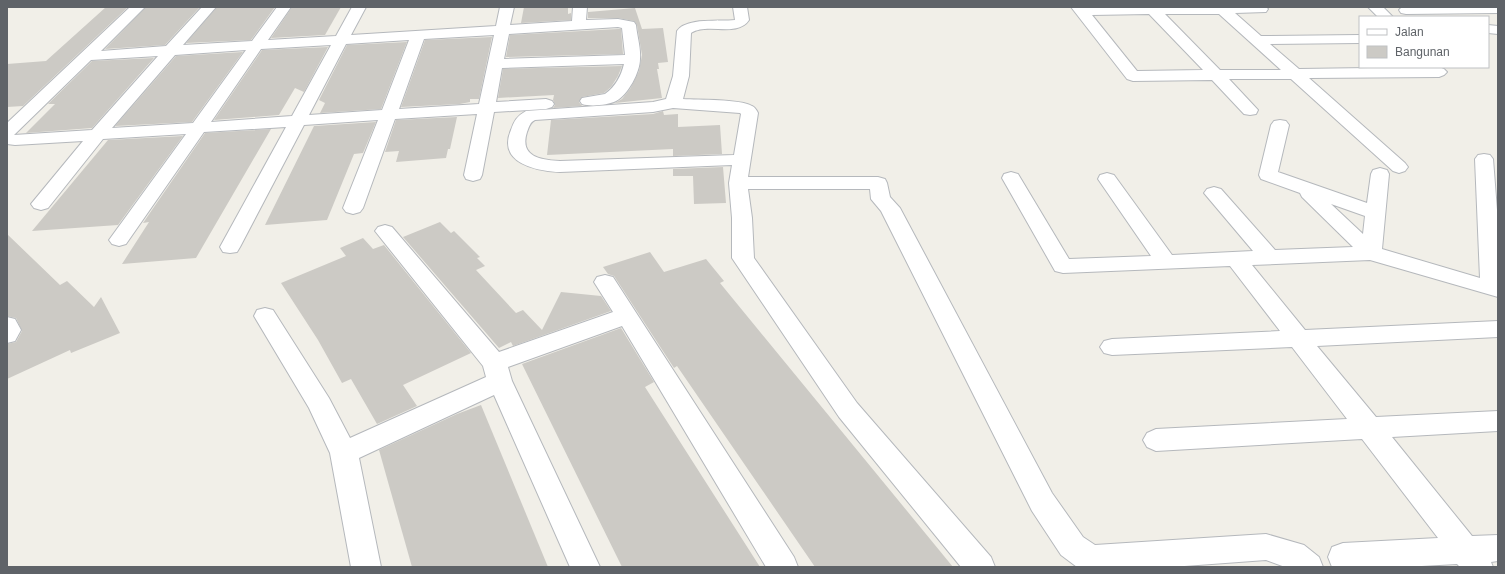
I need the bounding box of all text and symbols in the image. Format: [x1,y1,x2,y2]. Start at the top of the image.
legend [1359,16,1489,68]
text: Jalan [1395,25,1424,39]
text: Bangunan [1395,45,1450,59]

